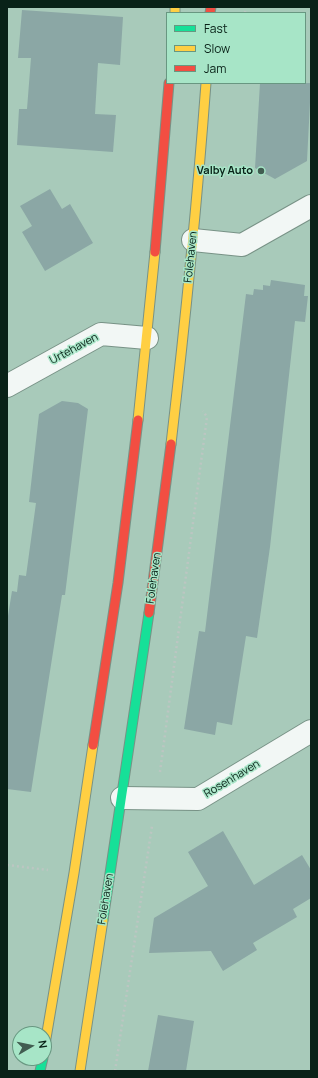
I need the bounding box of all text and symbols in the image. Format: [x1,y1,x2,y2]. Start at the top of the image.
legend [166,12,306,84]
text: Fast [204,20,228,37]
text: Slow [204,40,230,57]
text: Jam [204,60,226,77]
place label: Valby Auto [197,164,253,178]
marker: Valby Auto [256,166,266,176]
street label: Folehaven [182,231,200,283]
street label: Urtehaven [48,331,100,367]
street label: Folehaven [144,552,164,604]
street label: Rosenhaven [202,757,262,801]
street label: Folehaven [95,873,117,925]
north arrow [12,1026,52,1066]
text: N [35,1039,51,1049]

